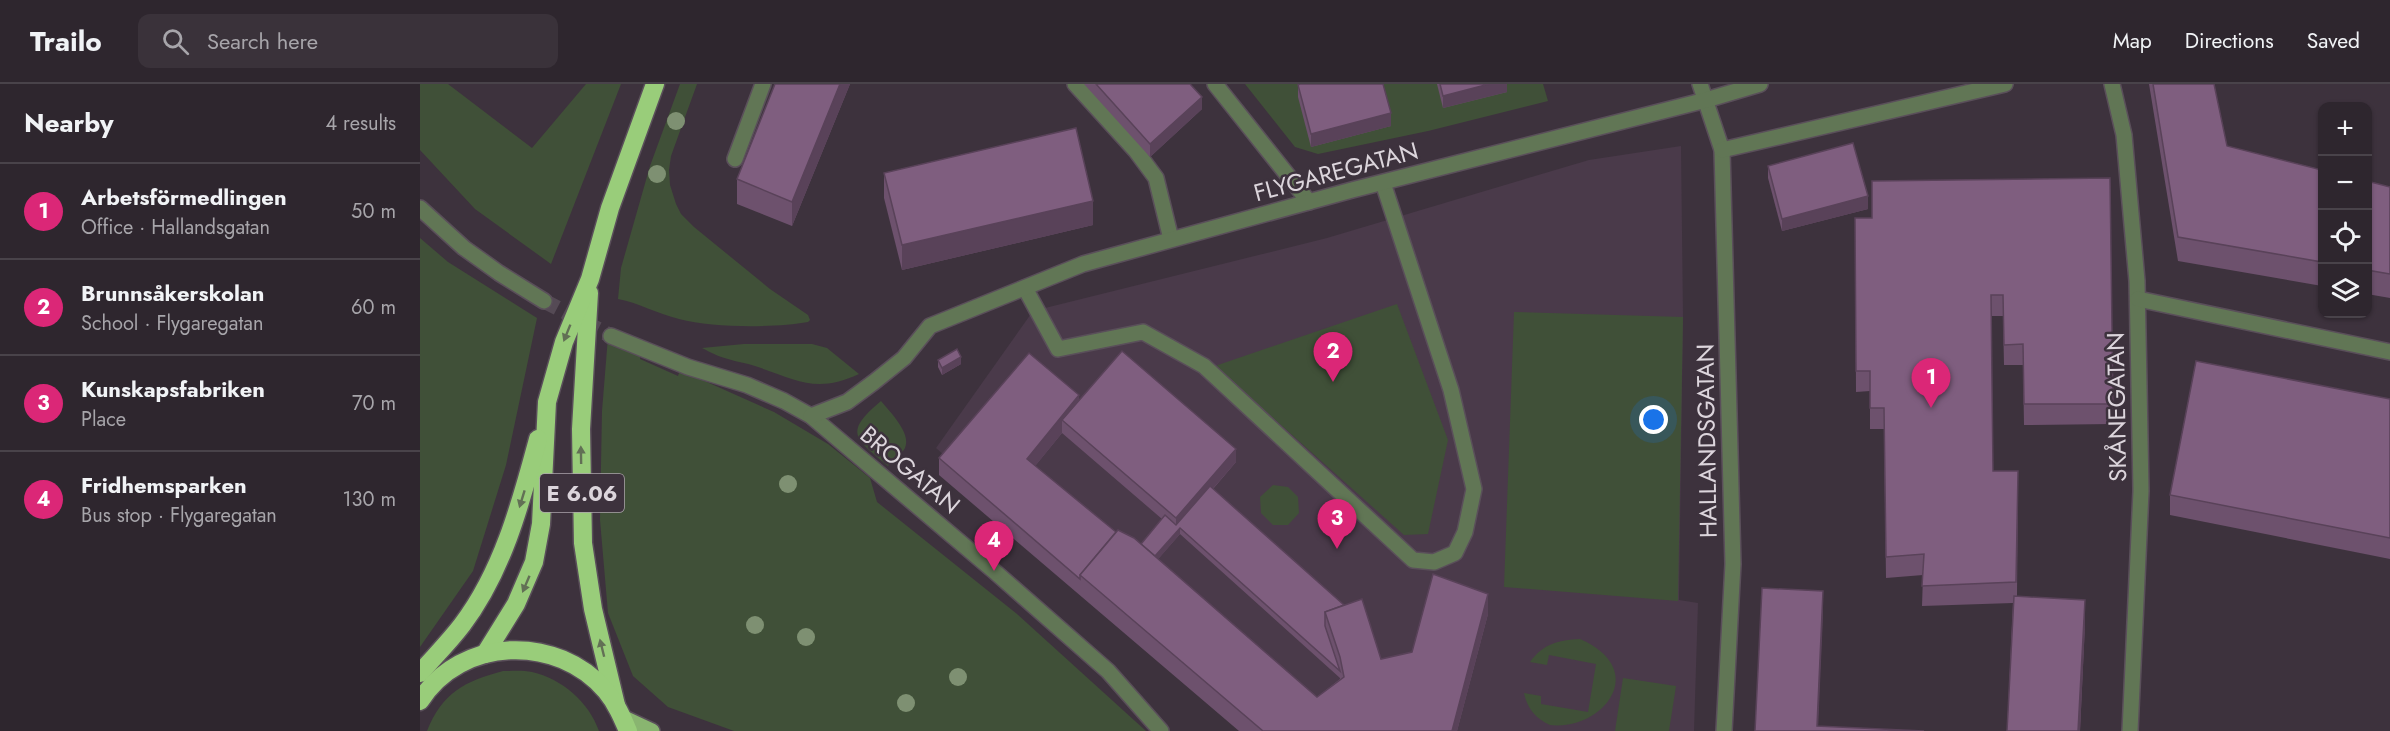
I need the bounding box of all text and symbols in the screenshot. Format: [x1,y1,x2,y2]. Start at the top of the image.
search box [138,14,558,68]
text: Trailo [30,21,102,62]
icon: search [159,25,192,58]
text: Search here [207,25,318,57]
text: Map [2113,26,2152,56]
text: Directions [2185,26,2274,56]
text: Saved [2307,26,2360,56]
map controls [2318,102,2372,318]
button: + [2318,102,2372,156]
text: Nearby [24,104,113,142]
text: 4 results [325,109,396,138]
street label: FLYGAREGATAN [1250,133,1422,210]
button: − [2318,156,2372,210]
text: Arbetsförmedlingen [81,181,287,213]
text: 1 [38,197,49,226]
text: 50 m [351,197,396,226]
button: locate [2318,210,2372,264]
text: Office · Hallandsgatan [81,213,270,242]
button: layers [2318,264,2372,318]
text: Brunnsåkerskolan [81,277,264,309]
text: 2 [37,293,50,322]
text: 60 m [351,293,396,322]
text: School · Flygaregatan [81,309,263,338]
one-way arrow [562,324,571,342]
pin: 2 [1314,332,1352,382]
street label: SKÅNEGATAN [2098,332,2135,482]
street label: HALLANDSGATAN [1687,343,1726,539]
pin: 1 [1912,358,1950,408]
text: Kunskapsfabriken [81,373,265,405]
text: 3 [37,389,50,418]
text: 70 m [352,389,396,418]
text: Place [81,405,126,434]
your location [1639,405,1668,434]
street label: BROGATAN [853,417,968,522]
one-way arrow [577,445,586,464]
text: Fridhemsparken [81,469,247,501]
road number: E 6.06 [540,474,624,512]
text: 4 [37,485,50,514]
text: 130 m [342,485,396,514]
one-way arrow [517,490,526,508]
pin: 3 [1318,500,1356,549]
text: Bus stop · Flygaregatan [81,501,277,530]
pin: 4 [974,522,1014,571]
one-way arrow [520,575,530,593]
one-way arrow [597,639,607,657]

